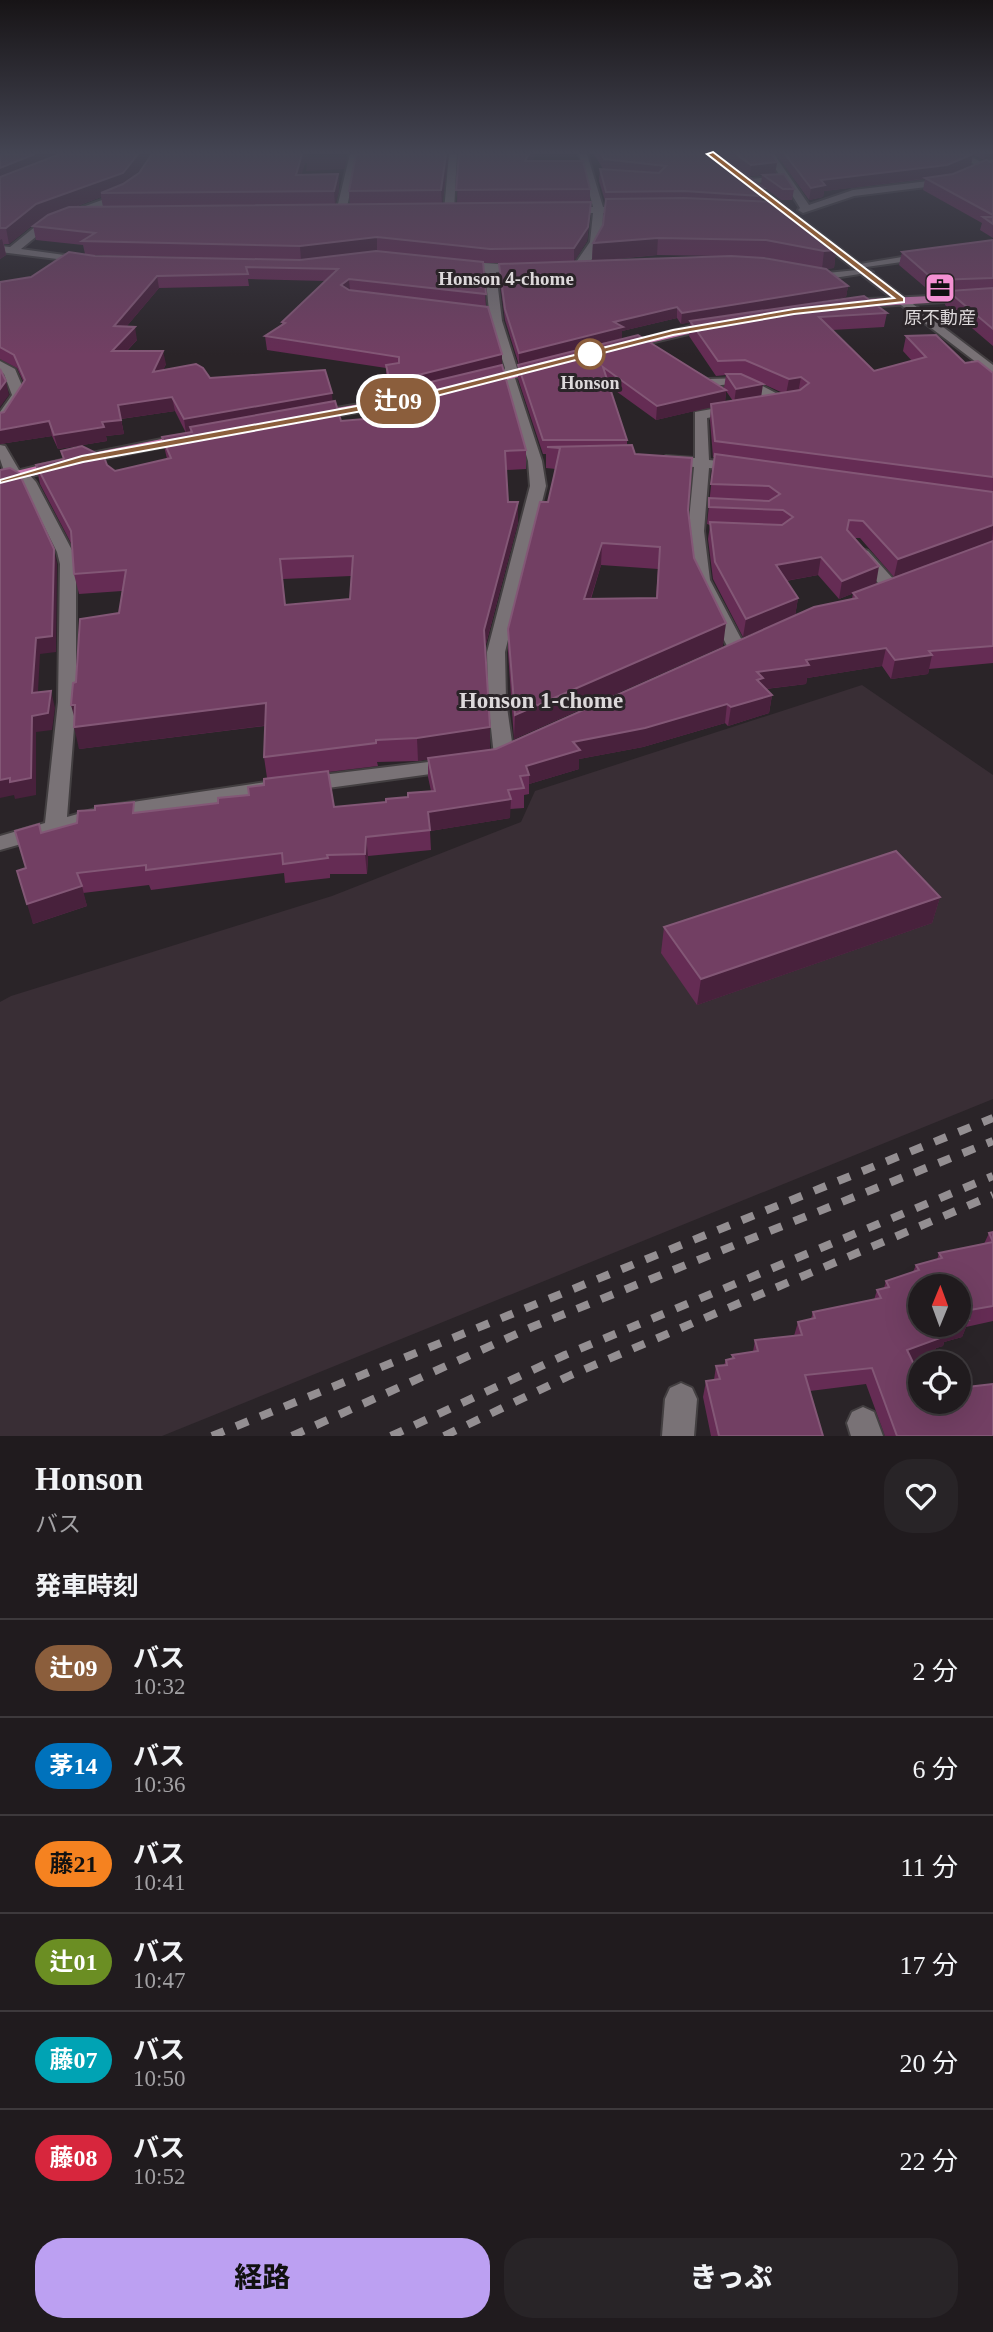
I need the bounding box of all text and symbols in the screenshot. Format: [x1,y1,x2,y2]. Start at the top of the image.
district label: Honson 4-chome [438,268,574,289]
office icon: 原不動産 [923,271,957,305]
place label: 原不動産 [904,308,976,328]
marker: Honson [575,339,605,369]
place label: Honson [560,373,620,393]
line badge: 辻09 [358,378,438,424]
text: 辻09 [374,388,422,414]
district label: Honson 1-chome [459,688,623,713]
north arrow [908,1274,971,1337]
map controls [908,1274,971,1414]
button: locate [908,1351,971,1414]
button: heart [884,1459,958,1533]
text: Honson [35,1461,143,1497]
text: バス [35,1512,81,1537]
text: 発車時刻 [35,1572,139,1601]
text: バス [133,1644,185,1673]
text: 辻09 [50,1655,98,1681]
text: 2 分 [912,1657,958,1686]
text: 10:32 [133,1674,185,1699]
text: バス [133,1742,185,1771]
text: 茅14 [50,1753,98,1779]
text: 6 分 [912,1755,958,1784]
text: 10:36 [133,1772,185,1797]
text: バス [133,1840,185,1869]
text: 藤21 [50,1851,98,1877]
text: 11 分 [900,1853,958,1882]
text: 10:41 [133,1870,185,1895]
text: バス [133,1938,185,1967]
text: 辻01 [50,1949,98,1975]
text: 17 分 [899,1951,958,1980]
text: 10:47 [133,1968,185,1993]
text: バス [133,2036,185,2065]
text: 藤07 [50,2047,98,2073]
text: 20 分 [899,2049,958,2078]
text: 10:50 [133,2066,185,2091]
text: バス [133,2134,185,2163]
text: 藤08 [50,2145,98,2171]
text: 22 分 [899,2147,958,2176]
text: 10:52 [133,2164,185,2189]
button: 経路 [35,2238,490,2318]
button: きっぷ [504,2238,958,2318]

